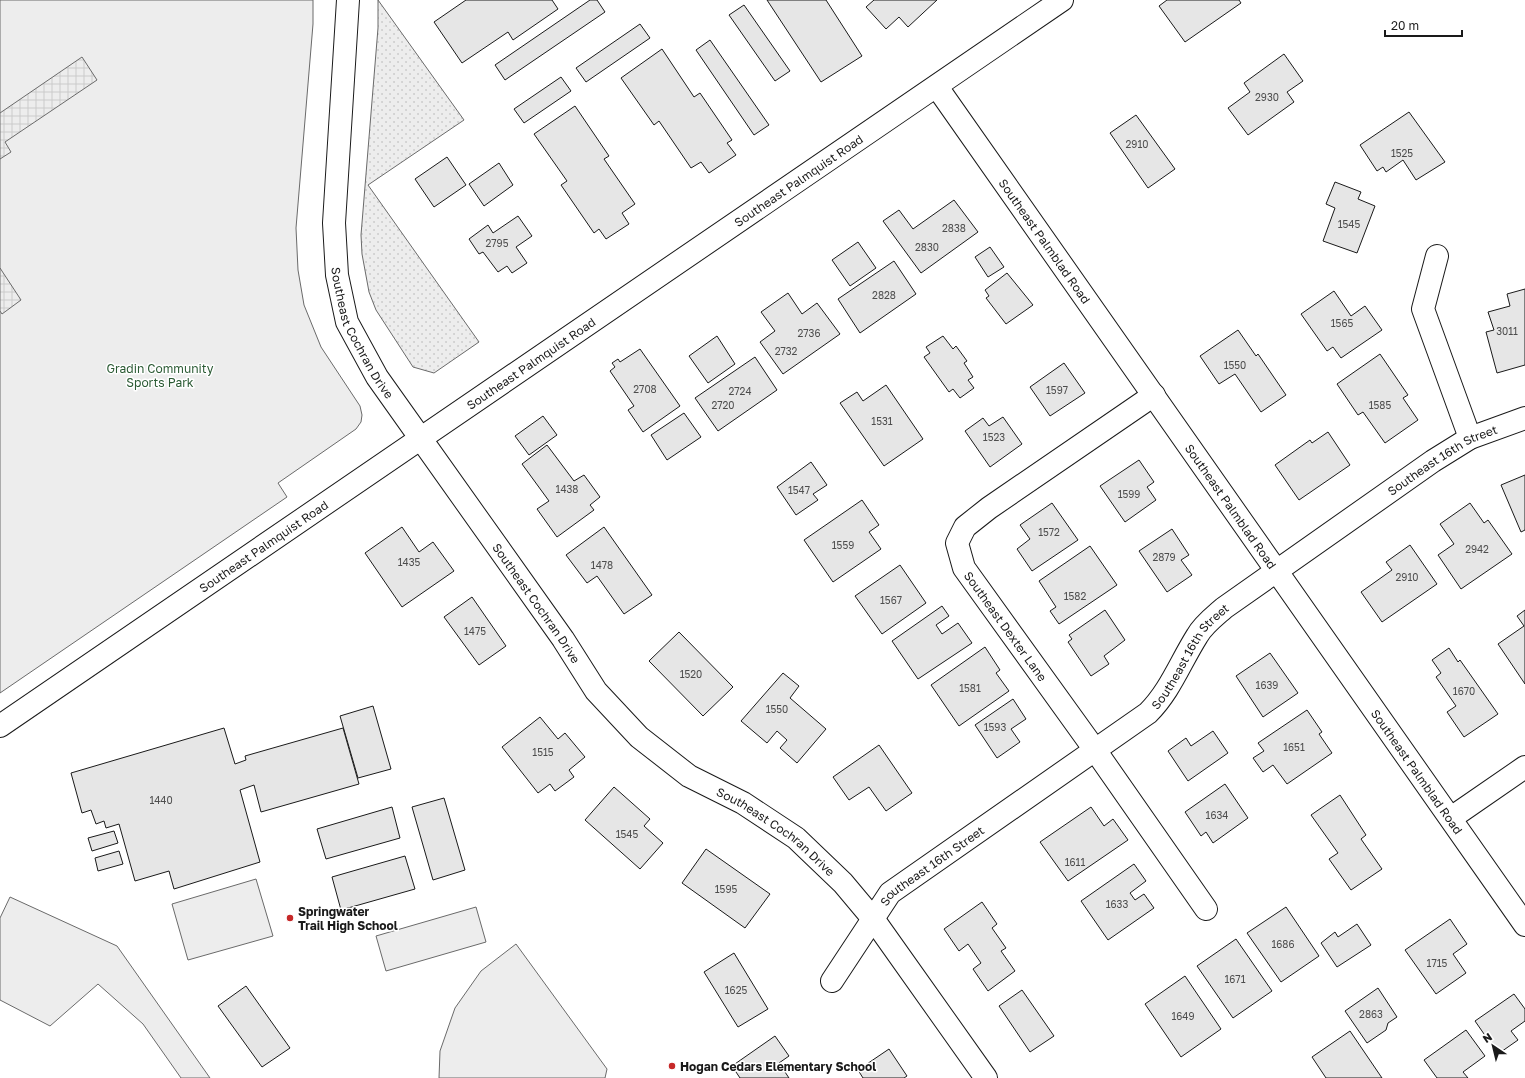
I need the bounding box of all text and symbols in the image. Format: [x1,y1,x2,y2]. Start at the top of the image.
scale bar [1385,12,1462,38]
text: 20 m [1391,18,1419,33]
house number: 2930 [1255,91,1279,103]
street label: Southeast Palmquist Road [731,131,866,230]
house number: 2910 [1126,138,1148,150]
house number: 1525 [1391,147,1413,159]
street label: Southeast Palmblad Road [996,176,1094,306]
house number: 1545 [1338,218,1360,230]
house number: 2838 [942,222,966,234]
house number: 2795 [486,237,509,249]
house number: 2830 [915,241,939,253]
street label: Southeast Cochran Drive [329,266,397,401]
house number: 2828 [872,289,896,301]
street label: Southeast Palmquist Road [464,314,598,412]
house number: 1565 [1331,317,1353,329]
house number: 3011 [1496,325,1518,337]
house number: 2736 [798,327,821,339]
house number: 2732 [775,345,798,357]
house number: 1550 [1224,359,1246,371]
park label: Gradin Community Sports Park [107,361,214,390]
house number: 2708 [633,383,657,395]
house number: 1597 [1046,384,1068,396]
house number: 2724 [729,385,752,397]
house number: 2720 [711,399,735,411]
house number: 1585 [1369,399,1391,411]
house number: 1531 [871,415,893,427]
street label: Southeast 16th Street [1384,421,1499,498]
house number: 1523 [983,431,1005,443]
street label: Southeast Palmblad Road [1182,441,1280,571]
house number: 1438 [556,483,578,495]
house number: 1547 [788,484,810,496]
house number: 1599 [1118,488,1140,500]
street label: Southeast Palmquist Road [196,497,331,595]
house number: 1572 [1038,526,1060,538]
house number: 1559 [832,539,854,551]
street label: Southeast Cochran Drive [490,540,584,666]
house number: 2942 [1465,543,1489,555]
house number: 2879 [1152,551,1176,563]
house number: 1435 [398,556,420,568]
house number: 1478 [591,559,613,571]
street label: Southeast Dexter Lane [961,568,1050,684]
house number: 2910 [1396,571,1418,583]
house number: 1582 [1064,590,1086,602]
house number: 1567 [880,594,902,606]
street label: Southeast 16th Street [1148,600,1231,712]
house number: 1475 [464,625,486,637]
house number: 1520 [680,668,702,680]
house number: 1639 [1256,679,1278,691]
house number: 1581 [959,682,981,694]
house number: 1670 [1453,685,1475,697]
house number: 1550 [766,703,788,715]
street label: Southeast Palmblad Road [1368,706,1466,837]
house number: 1593 [984,721,1006,733]
house number: 1651 [1283,741,1305,753]
house number: 1515 [532,746,554,758]
street label: Southeast Cochran Drive [714,784,838,879]
house number: 1440 [149,794,173,806]
house number: 1634 [1206,809,1228,821]
street label: Southeast 16th Street [876,822,987,908]
house number: 1545 [616,828,638,840]
house number: 1611 [1065,856,1085,868]
house number: 1595 [715,883,737,895]
house number: 1633 [1106,898,1128,910]
place label: Springwater Trail High School [298,904,398,933]
marker: Springwater Trail High School [285,913,295,923]
house number: 1686 [1271,938,1295,950]
house number: 1715 [1427,957,1448,969]
house number: 1671 [1224,973,1246,985]
house number: 1625 [725,984,747,996]
house number: 2863 [1359,1008,1383,1020]
house number: 1649 [1171,1010,1195,1022]
north arrow [1473,1026,1513,1066]
text: N [1480,1030,1494,1045]
place label: Hogan Cedars Elementary School [680,1059,876,1074]
marker: Hogan Cedars Elementary School [667,1061,677,1071]

